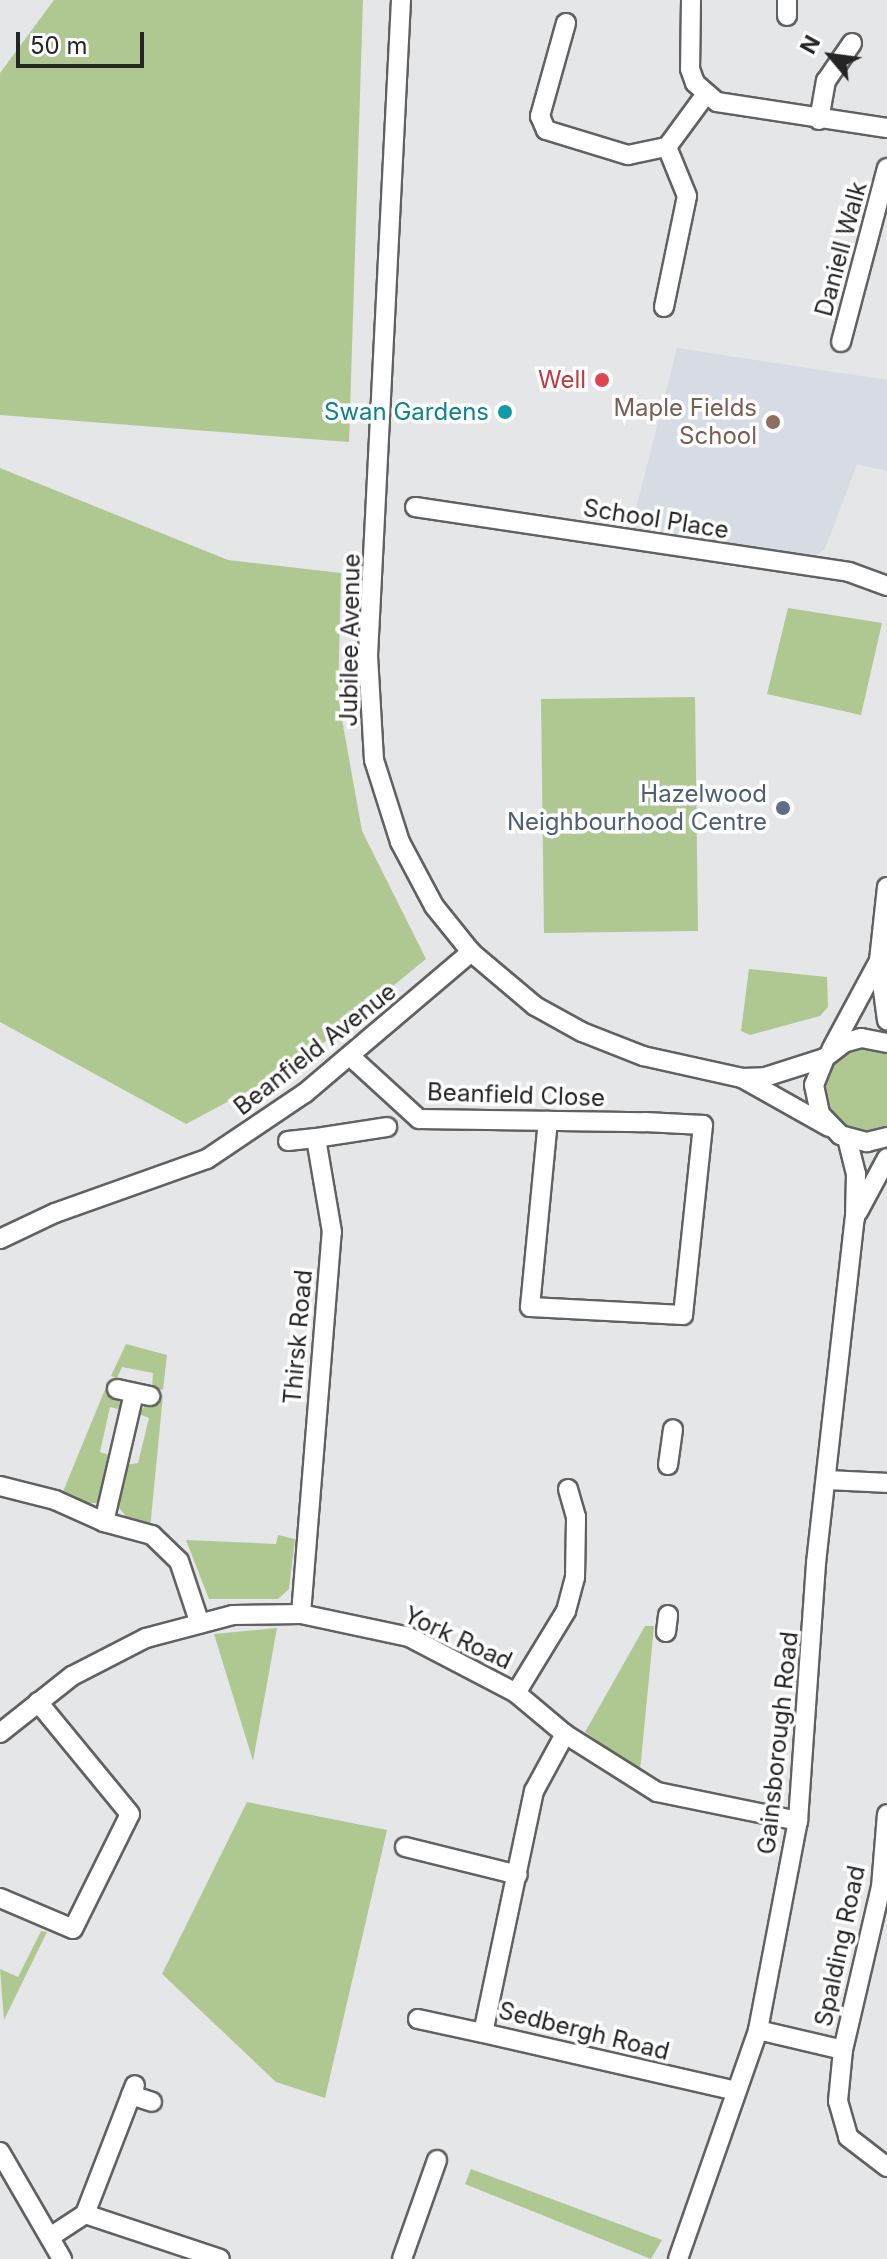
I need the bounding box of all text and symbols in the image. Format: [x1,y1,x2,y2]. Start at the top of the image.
scale bar [20,16,148,66]
north arrow [791,16,871,96]
text: 50 m [30,31,88,60]
text: N [795,31,825,58]
street label: Daniell Walk [809,179,873,319]
place label: Well [538,366,586,394]
marker: Well [593,371,611,389]
place label: Maple Fields School [613,394,757,450]
place label: Swan Gardens [324,398,489,426]
marker: Swan Gardens [496,403,514,421]
marker: Maple Fields School [764,413,782,431]
street label: School Place [581,493,731,545]
street label: Jubilee Avenue [334,553,366,727]
place label: Hazelwood Neighbourhood Centre [507,780,767,836]
marker: Hazelwood Neighbourhood Centre [774,799,792,817]
street label: Beanfield Avenue [228,977,402,1121]
street label: Beanfield Close [427,1078,605,1112]
street label: Thirsk Road [278,1268,318,1406]
street label: York Road [399,1600,517,1676]
street label: Gainsborough Road [752,1630,804,1856]
street label: Spalding Road [809,1863,871,2029]
street label: Sedbergh Road [496,1996,672,2066]

